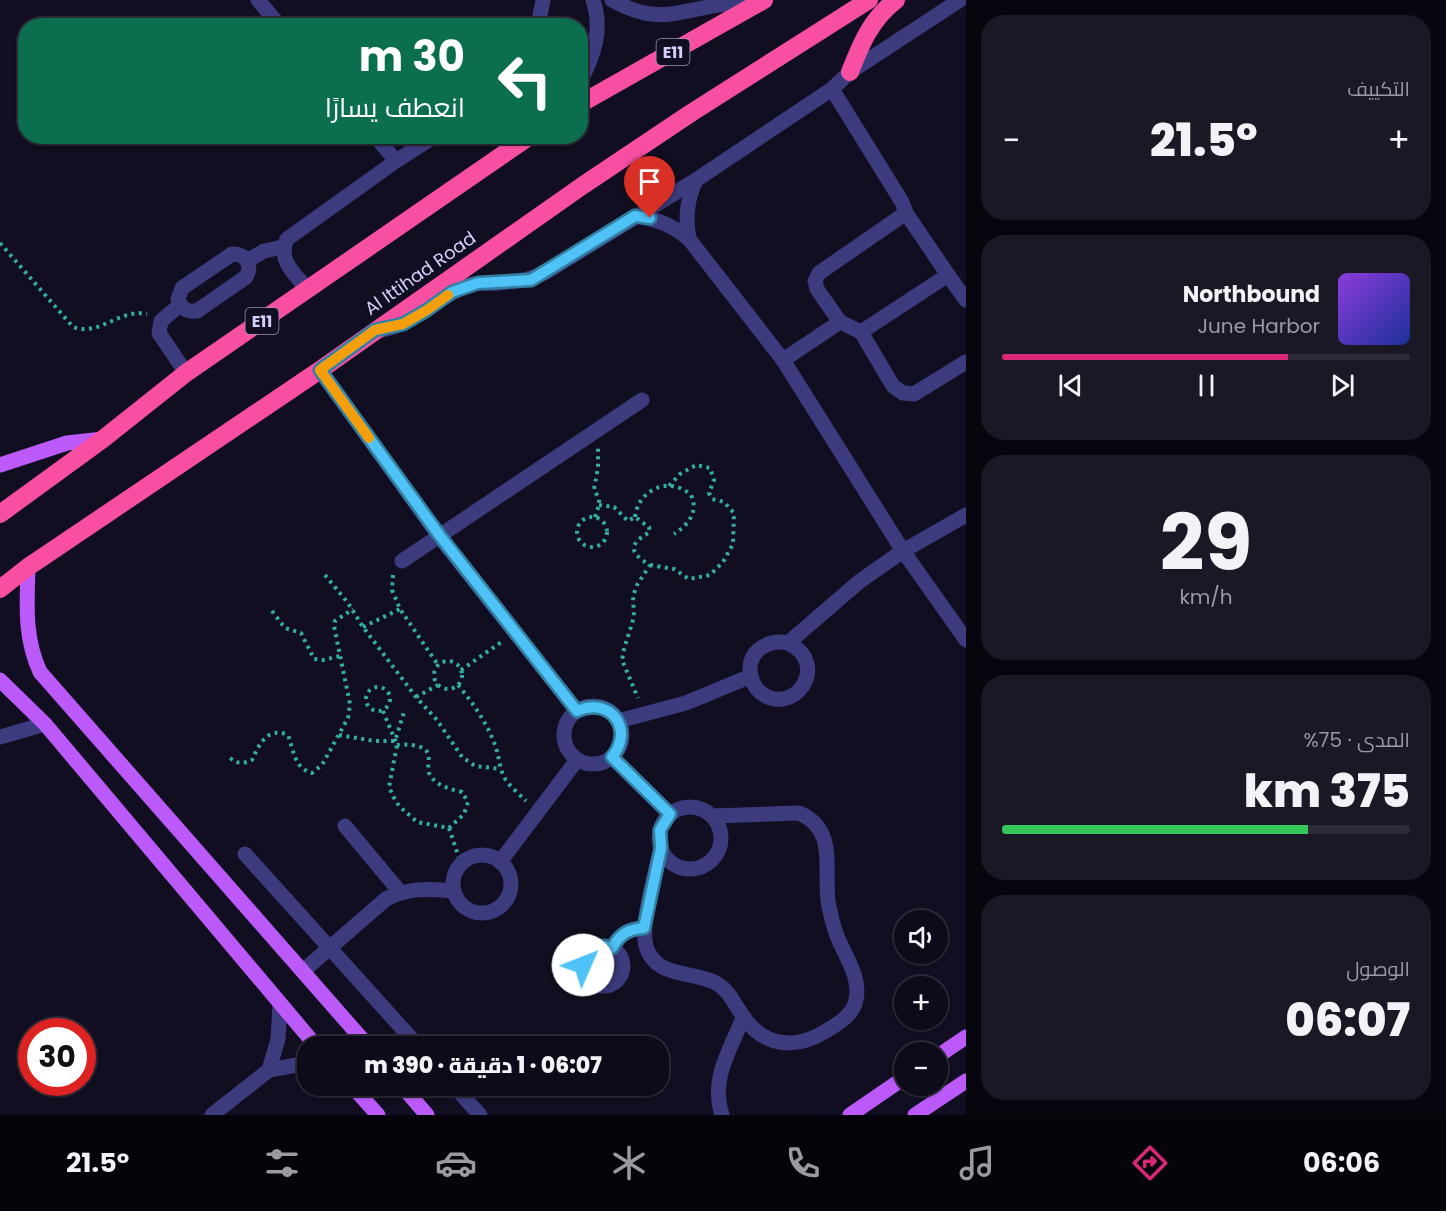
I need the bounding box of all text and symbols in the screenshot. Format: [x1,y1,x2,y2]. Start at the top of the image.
text: 30 m [359,27,465,86]
road number: E11 [656,39,690,65]
icon: left [486,42,564,120]
text: التكييف [1347,75,1410,103]
text: انعطف يسارًا [325,89,465,126]
text: 21.5° [1150,109,1258,172]
text: − [1002,117,1020,164]
text: + [1387,117,1410,164]
pin [624,156,675,218]
icon: arrive [633,165,666,198]
street label: Al Ittihad Road [359,225,481,321]
text: Northbound [1183,279,1320,310]
road number: E11 [246,308,278,334]
text: June Harbor [1197,312,1320,340]
icon: previous [1054,369,1087,402]
icon: pause [1190,369,1223,402]
icon: next [1326,369,1359,402]
text: 29 [1160,488,1252,597]
text: km/h [1179,583,1233,611]
text: المدى · 75% [1303,726,1410,754]
text: 375 km [1244,760,1410,823]
map controls [894,910,948,1096]
button: sound [894,910,948,964]
position arrow [551,933,615,997]
text: الوصول [1346,955,1410,983]
button: + [894,976,948,1030]
text: 06:07 [1285,989,1410,1052]
speed limit sign: 30 [18,1018,96,1096]
button: − [894,1042,948,1096]
text: 06:07 · 1 دقيقة · 390 m [364,1050,602,1081]
icon: filters [261,1142,303,1184]
icon: car [435,1142,477,1184]
icon: climate [608,1142,650,1184]
icon: phone [782,1142,824,1184]
icon: music [956,1142,998,1184]
icon: directions [1129,1142,1171,1184]
text: 21.5° [66,1144,129,1181]
text: 06:06 [1303,1144,1380,1181]

